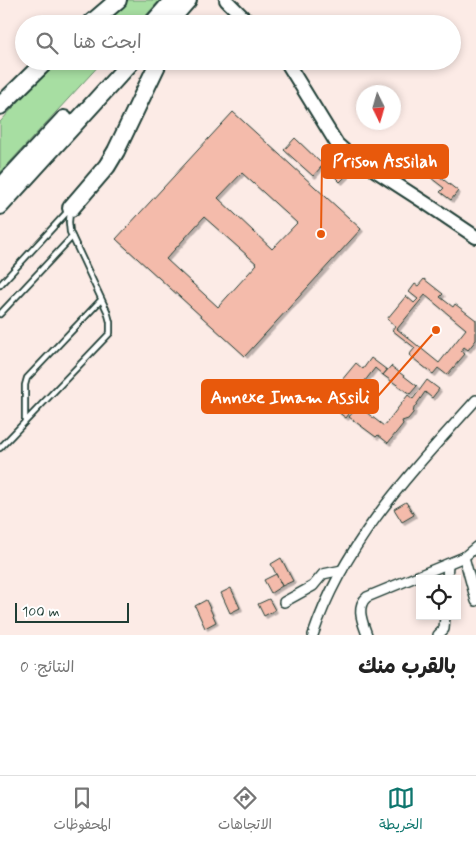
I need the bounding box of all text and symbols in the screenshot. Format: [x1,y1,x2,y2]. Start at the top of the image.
search box [15,15,461,70]
icon: search [33,29,61,57]
text: ابحث هنا [73,30,142,55]
north arrow [356,85,401,130]
callout: Prison Assilah [322,145,448,178]
text: Prison Assilah [333,150,437,174]
callout: Annexe Imam Assili [202,380,378,413]
text: Annexe Imam Assili [211,386,370,410]
map controls [416,575,461,620]
button: locate [416,575,461,620]
scale bar [15,600,129,623]
text: 100 m [22,603,60,621]
text: بالقرب منك [358,653,456,681]
text: النتائج: 0 [20,657,74,678]
tab: المحفوظات [53,784,111,837]
tab: الاتجاهات [218,784,272,837]
tab: الخريطة [379,784,423,837]

